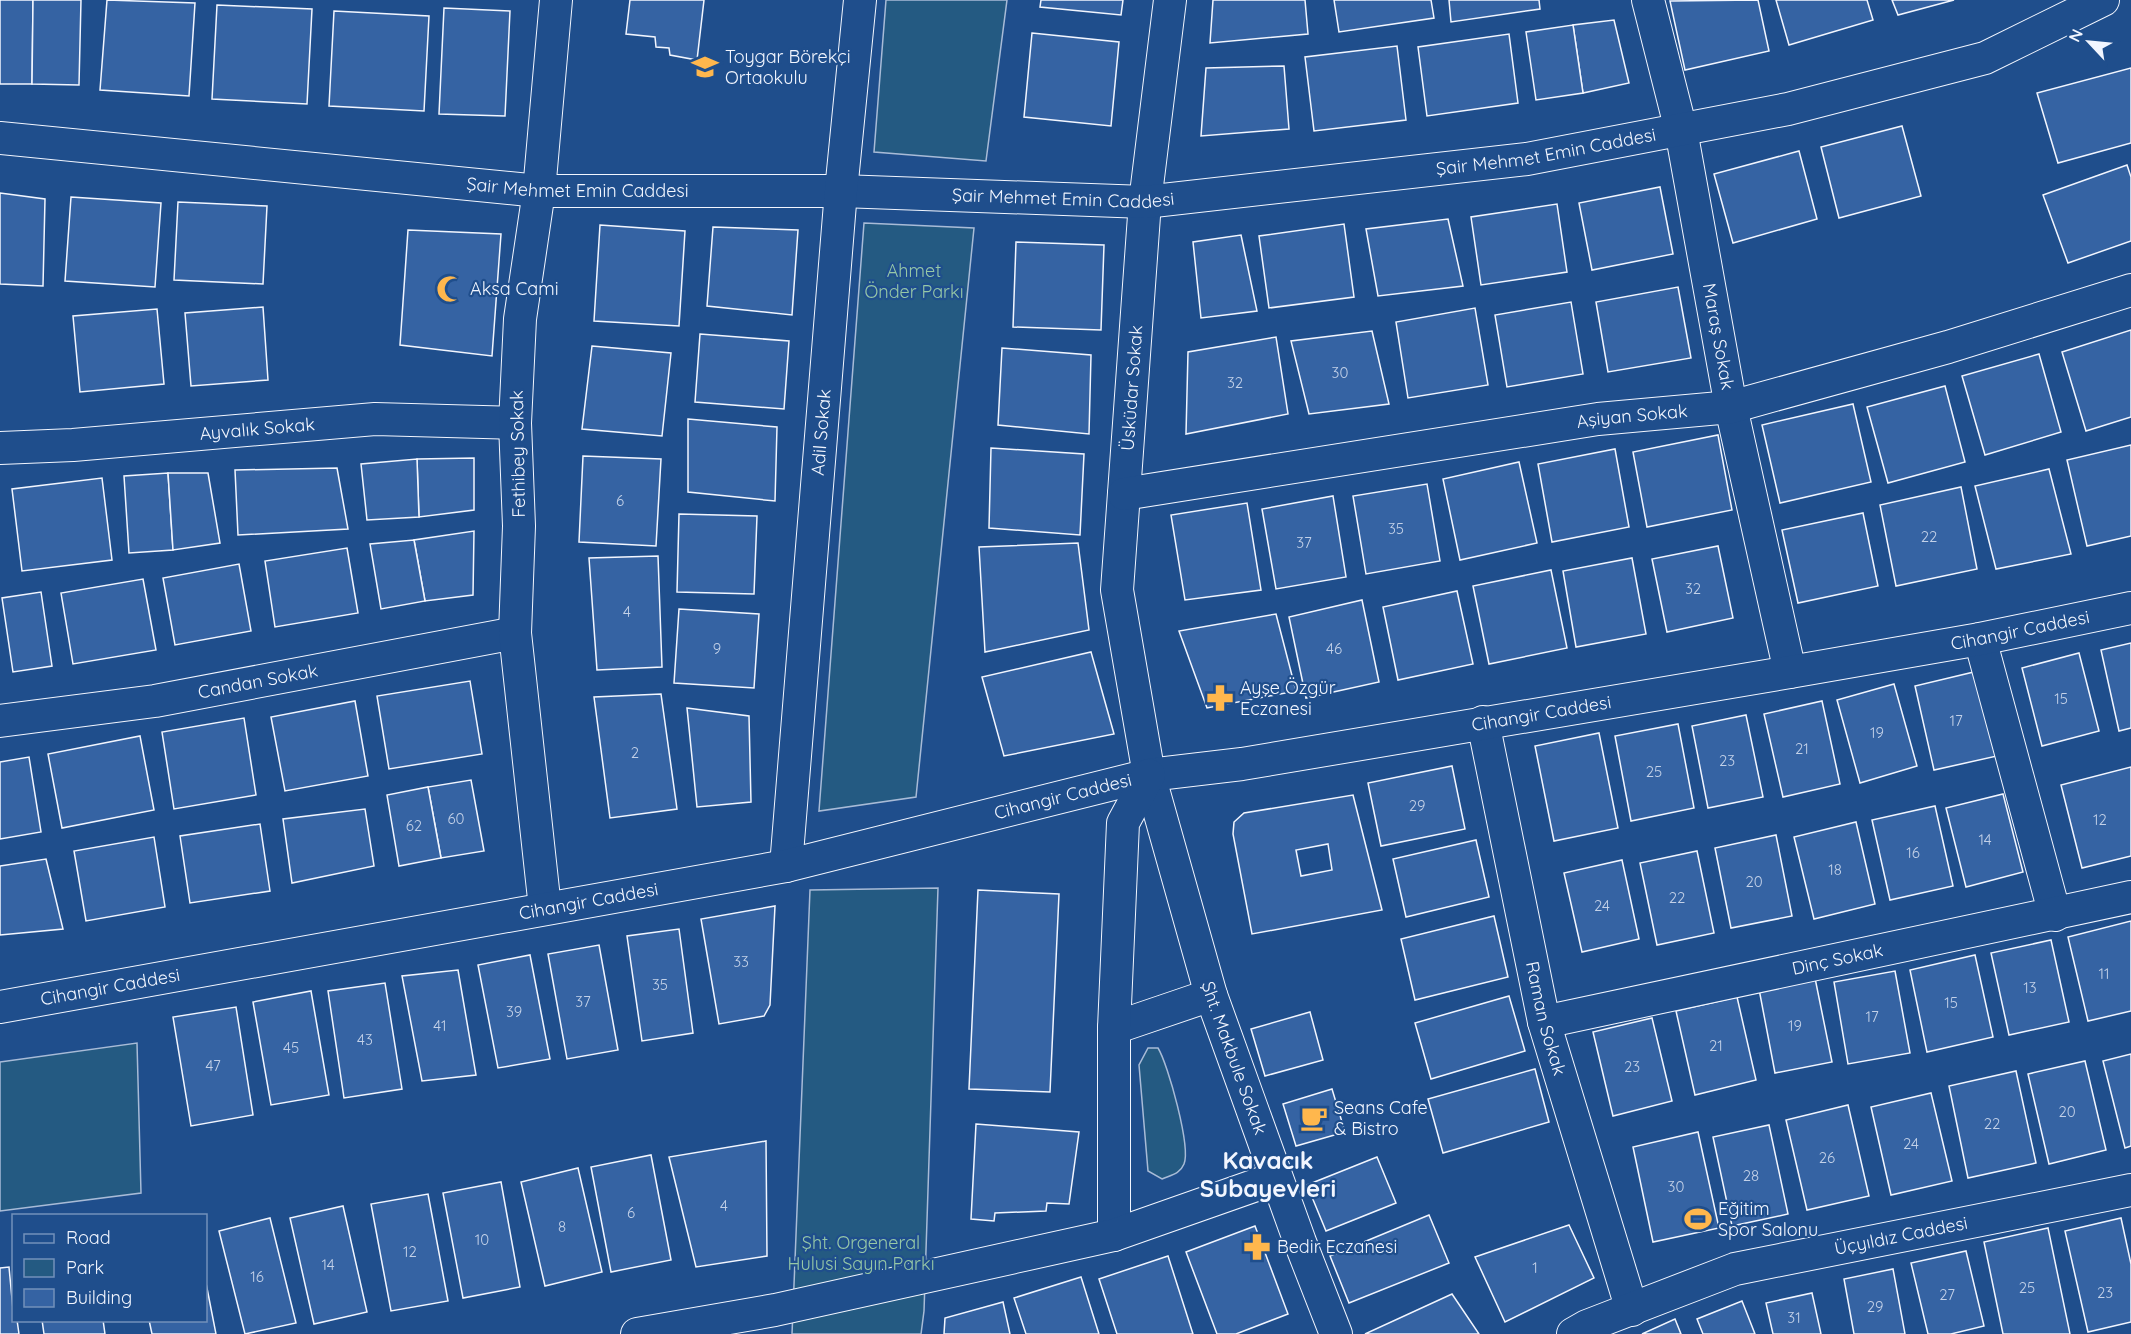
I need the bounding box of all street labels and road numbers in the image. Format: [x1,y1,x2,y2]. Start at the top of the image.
street label: Şair Mehmet Emin Caddesi [1435,123,1658,180]
street label: Şair Mehmet Emin Caddesi [465,172,689,202]
street label: Şair Mehmet Emin Caddesi [952,183,1176,213]
street label: Maraş Sokak [1698,281,1740,392]
street label: Üsküdar Sokak [1116,324,1147,452]
street label: Adil Sokak [806,388,836,476]
street label: Fethibey Sokak [505,390,530,518]
street label: Aşiyan Sokak [1575,399,1689,433]
street label: Ayvalık Sokak [199,412,316,445]
street label: Cihangir Caddesi [1949,605,2092,655]
street label: Candan Sokak [196,659,320,704]
street label: Cihangir Caddesi [1470,690,1613,736]
street label: Cihangir Caddesi [992,768,1134,824]
street label: Cihangir Caddesi [517,877,660,925]
street label: Dinç Sokak [1790,938,1885,980]
street label: Raman Sokak [1521,959,1572,1078]
street label: Cihangir Caddesi [39,963,182,1011]
street label: Şht. Makbule Sokak [1197,979,1272,1138]
street label: Üçyıldız Caddesi [1832,1211,1970,1260]

